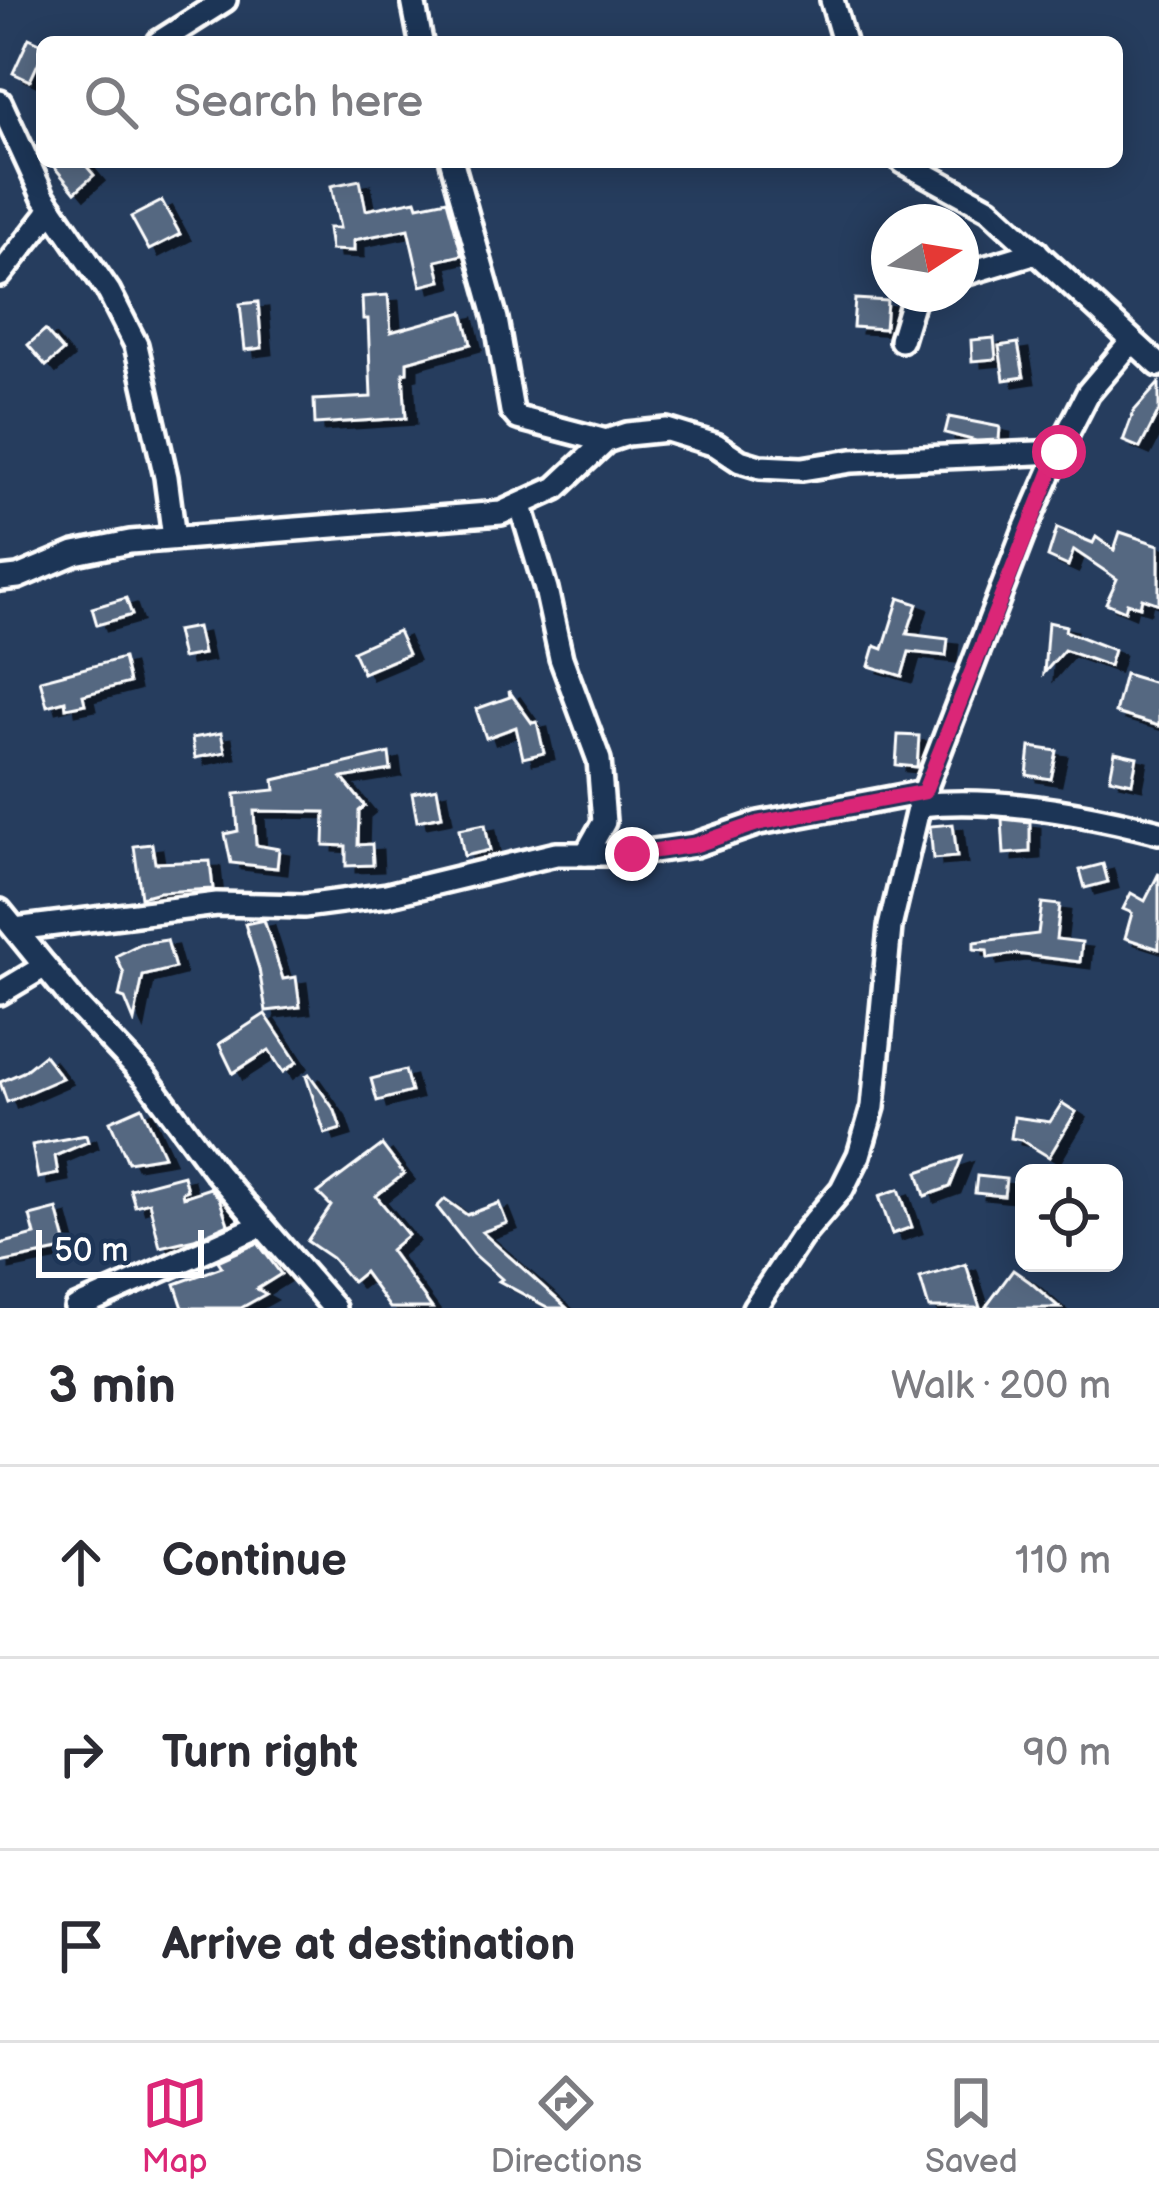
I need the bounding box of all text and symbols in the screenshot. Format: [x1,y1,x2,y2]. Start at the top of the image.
search box [36,36,1123,168]
icon: search [78,69,144,135]
text: Search here [174,75,423,130]
north arrow [871,204,979,312]
route start [1032,425,1086,479]
route end [605,827,659,881]
map controls [1015,1164,1123,1272]
button: locate [1015,1164,1123,1272]
scale bar [36,1224,204,1277]
text: 50 m [54,1231,129,1271]
text: 3 min [48,1356,176,1417]
text: Walk · 200 m [891,1363,1111,1410]
icon: ahead [48,1529,114,1595]
text: Continue [162,1534,347,1589]
text: 110 m [1015,1538,1111,1585]
icon: right [48,1721,114,1787]
text: Turn right [162,1726,358,1781]
text: 90 m [1023,1730,1111,1777]
icon: arrive [48,1913,114,1979]
text: Arrive at destination [162,1918,575,1973]
tab: Map [141,2070,208,2182]
tab: Directions [490,2070,642,2182]
tab: Saved [925,2070,1018,2182]

